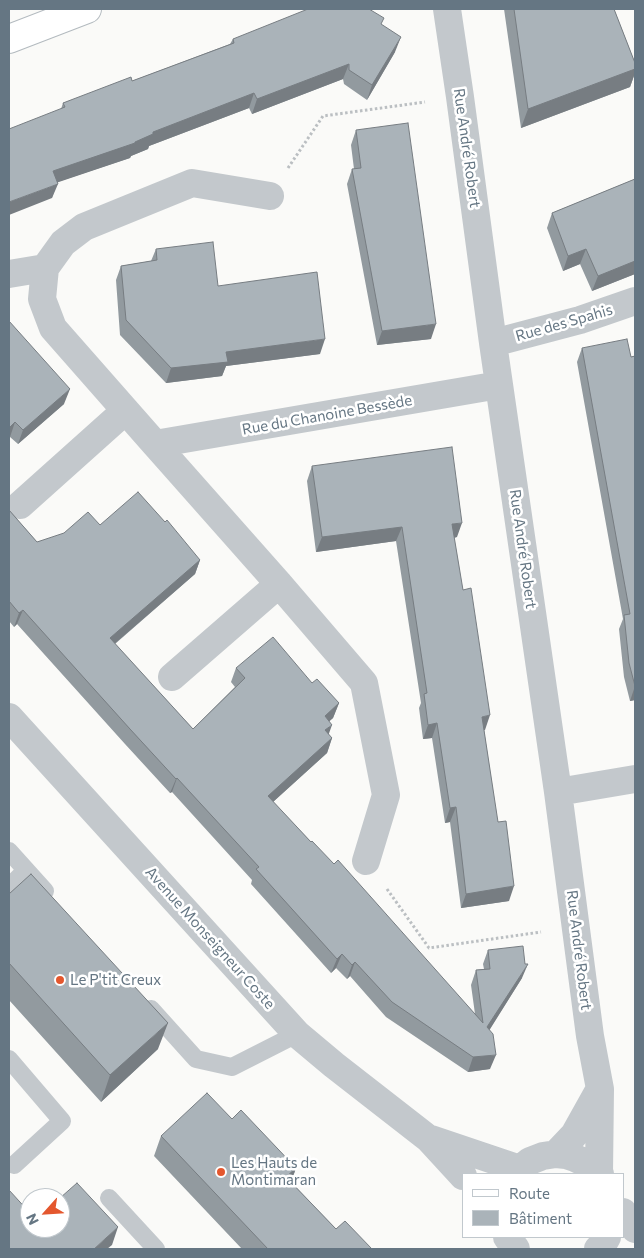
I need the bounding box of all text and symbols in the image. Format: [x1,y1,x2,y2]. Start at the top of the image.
street label: Rue André Robert [450,87,484,209]
street label: Rue des Spahis [513,301,615,345]
street label: Rue du Chanoine Bessède [241,391,413,439]
street label: Rue André Robert [506,488,540,610]
street label: Avenue Monseigneur Coste [141,863,279,1013]
street label: Rue André Robert [563,889,595,1011]
place label: Le P'tit Creux [70,971,161,989]
marker: Le P'tit Creux [54,974,66,986]
place label: Les Hauts de Montimaran [231,1154,317,1189]
marker: Les Hauts de Montimaran [215,1166,227,1178]
legend [462,1173,624,1238]
text: Route [509,1184,550,1202]
north arrow [20,1188,70,1238]
text: Bâtiment [509,1209,572,1227]
text: N [22,1211,42,1228]

